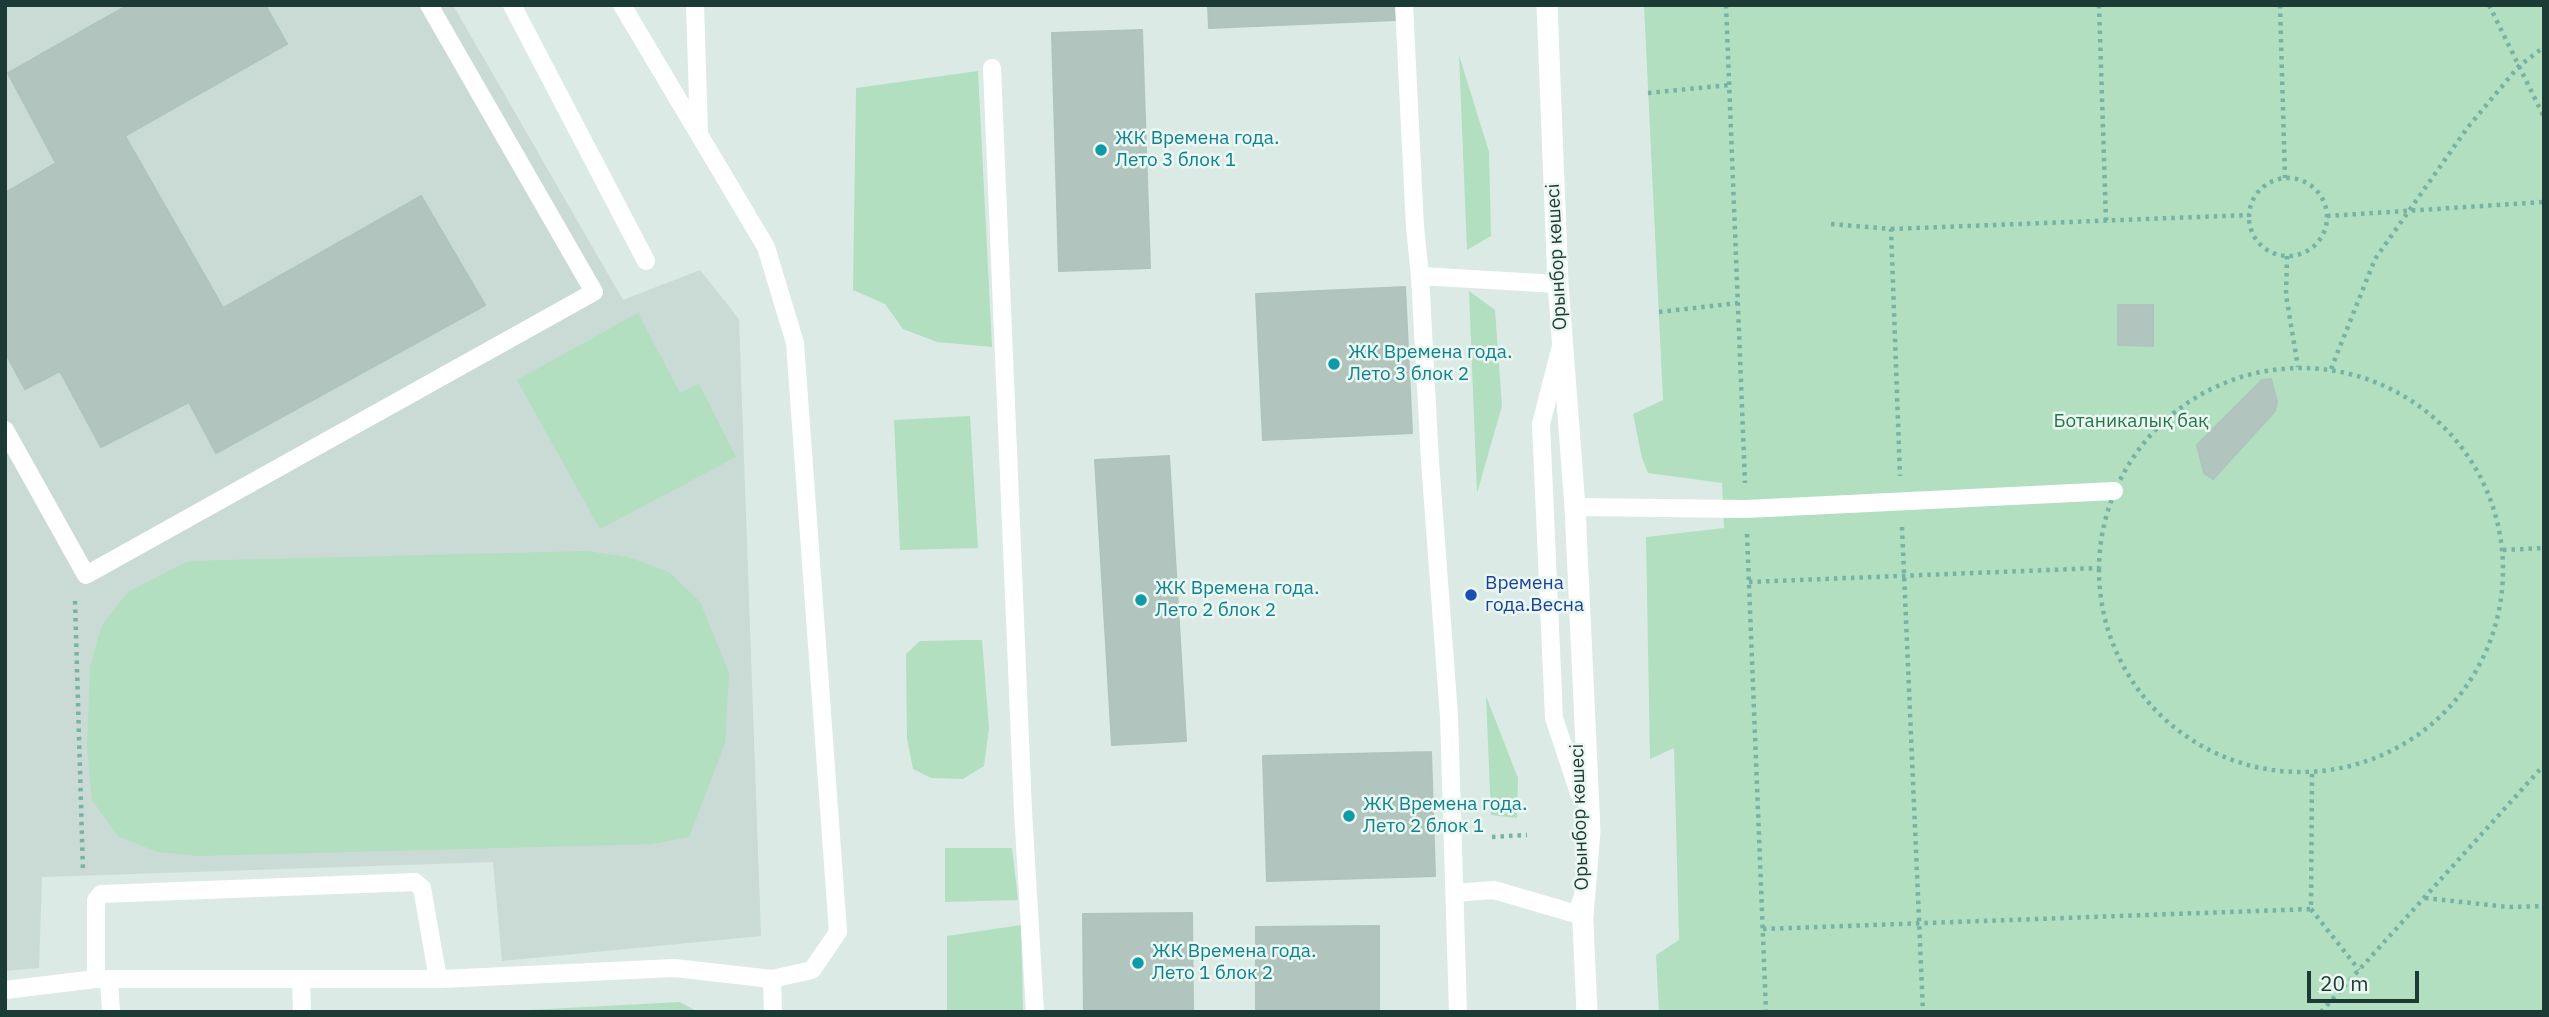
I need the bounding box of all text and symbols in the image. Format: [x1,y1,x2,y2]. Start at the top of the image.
place label: ЖК Времена года. Лето 3 блок 1 [1115,128,1279,172]
marker: ЖК Времена года. Лето 3 блок 1 [1093,142,1109,158]
street label: Орынбор көшесі [1542,183,1572,331]
place label: ЖК Времена года. Лето 3 блок 2 [1348,342,1512,386]
marker: ЖК Времена года. Лето 3 блок 2 [1326,356,1342,372]
park label: Ботаникалық бақ [2053,411,2209,433]
place label: Времена года.Весна [1485,573,1584,617]
place label: ЖК Времена года. Лето 2 блок 2 [1155,578,1319,622]
marker: Времена года.Весна [1463,587,1479,603]
marker: ЖК Времена года. Лето 2 блок 2 [1133,592,1149,608]
street label: Орынбор көшесі [1566,743,1594,891]
place label: ЖК Времена года. Лето 2 блок 1 [1363,794,1527,838]
marker: ЖК Времена года. Лето 2 блок 1 [1341,808,1357,824]
place label: ЖК Времена года. Лето 1 блок 2 [1152,941,1316,985]
marker: ЖК Времена года. Лето 1 блок 2 [1130,955,1146,971]
scale bar [2311,958,2423,1002]
text: 20 m [2320,969,2369,997]

